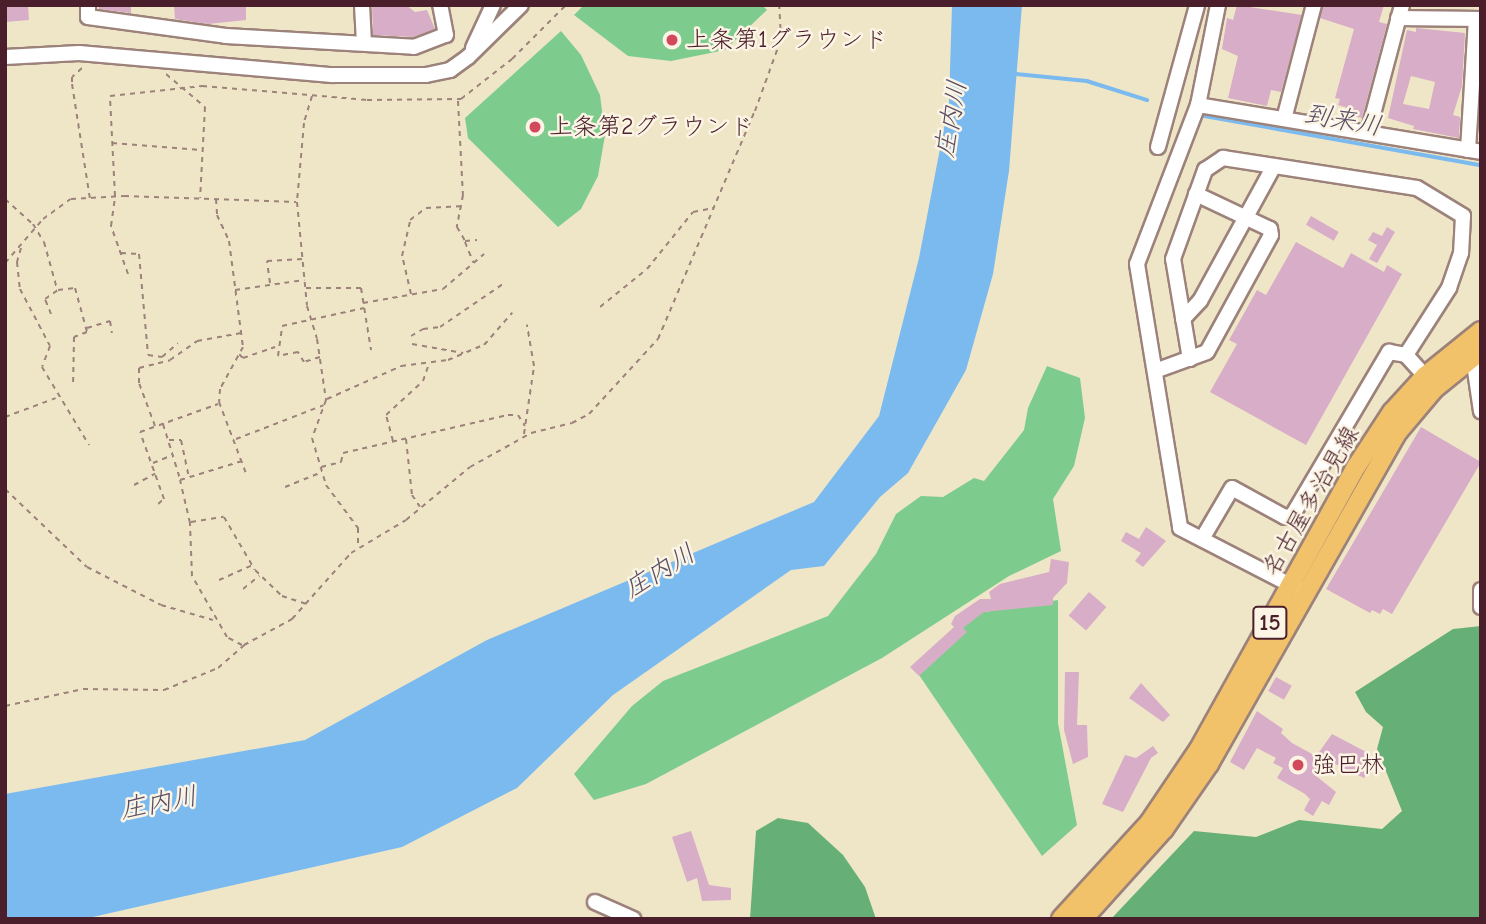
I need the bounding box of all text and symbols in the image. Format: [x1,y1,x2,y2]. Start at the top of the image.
place label: 上条第1グラウンド [686,26,888,54]
marker: 上条第1グラウンド [664,32,680,48]
water label: 庄内川 [930,78,974,160]
water label: 到来川 [1302,99,1384,143]
place label: 上条第2グラウンド [549,113,754,141]
marker: 上条第2グラウンド [527,119,543,135]
street label: 名古屋多治見線 [1257,421,1365,581]
water label: 庄内川 [619,539,701,605]
road number: 15 [1251,604,1289,642]
place label: 強巴林 [1312,751,1384,779]
marker: 強巴林 [1290,757,1306,773]
water label: 庄内川 [118,781,200,827]

